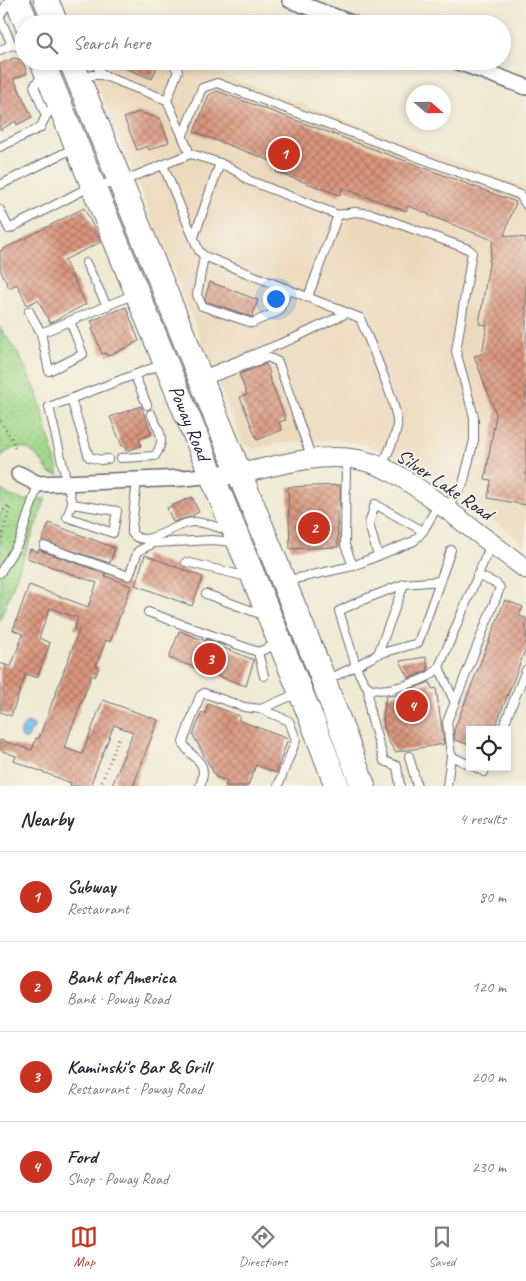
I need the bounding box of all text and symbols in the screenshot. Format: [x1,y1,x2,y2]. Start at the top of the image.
search box [15,15,511,70]
icon: search [33,29,61,57]
text: Search here [73,31,150,55]
north arrow [406,85,451,130]
pin: 1 [268,135,300,173]
your location [263,286,289,312]
street label: Poway Road [163,382,218,467]
street label: Silver Lake Road [392,443,500,528]
pin: 2 [298,509,330,547]
pin: 3 [194,640,226,678]
pin: 4 [396,687,428,725]
map controls [466,726,511,771]
button: locate [466,726,511,771]
text: Nearby [20,806,73,832]
text: 4 results [459,809,506,829]
text: Subway [67,875,115,899]
text: 1 [32,887,40,907]
text: 80 m [479,887,506,907]
text: Restaurant [67,899,129,919]
text: Bank of America [67,965,176,989]
text: 2 [32,977,40,997]
text: 120 m [472,977,506,997]
text: Bank · Poway Road [67,989,169,1009]
text: Kaminski's Bar & Grill [67,1055,211,1079]
text: 3 [32,1067,40,1087]
text: 200 m [472,1067,506,1087]
text: Restaurant · Poway Road [67,1079,203,1099]
text: Ford [67,1145,97,1169]
text: 4 [32,1157,40,1177]
text: 230 m [472,1157,506,1177]
text: Shop · Poway Road [67,1169,168,1189]
tab: Map [70,1223,98,1270]
tab: Directions [239,1223,287,1270]
tab: Saved [428,1223,456,1270]

